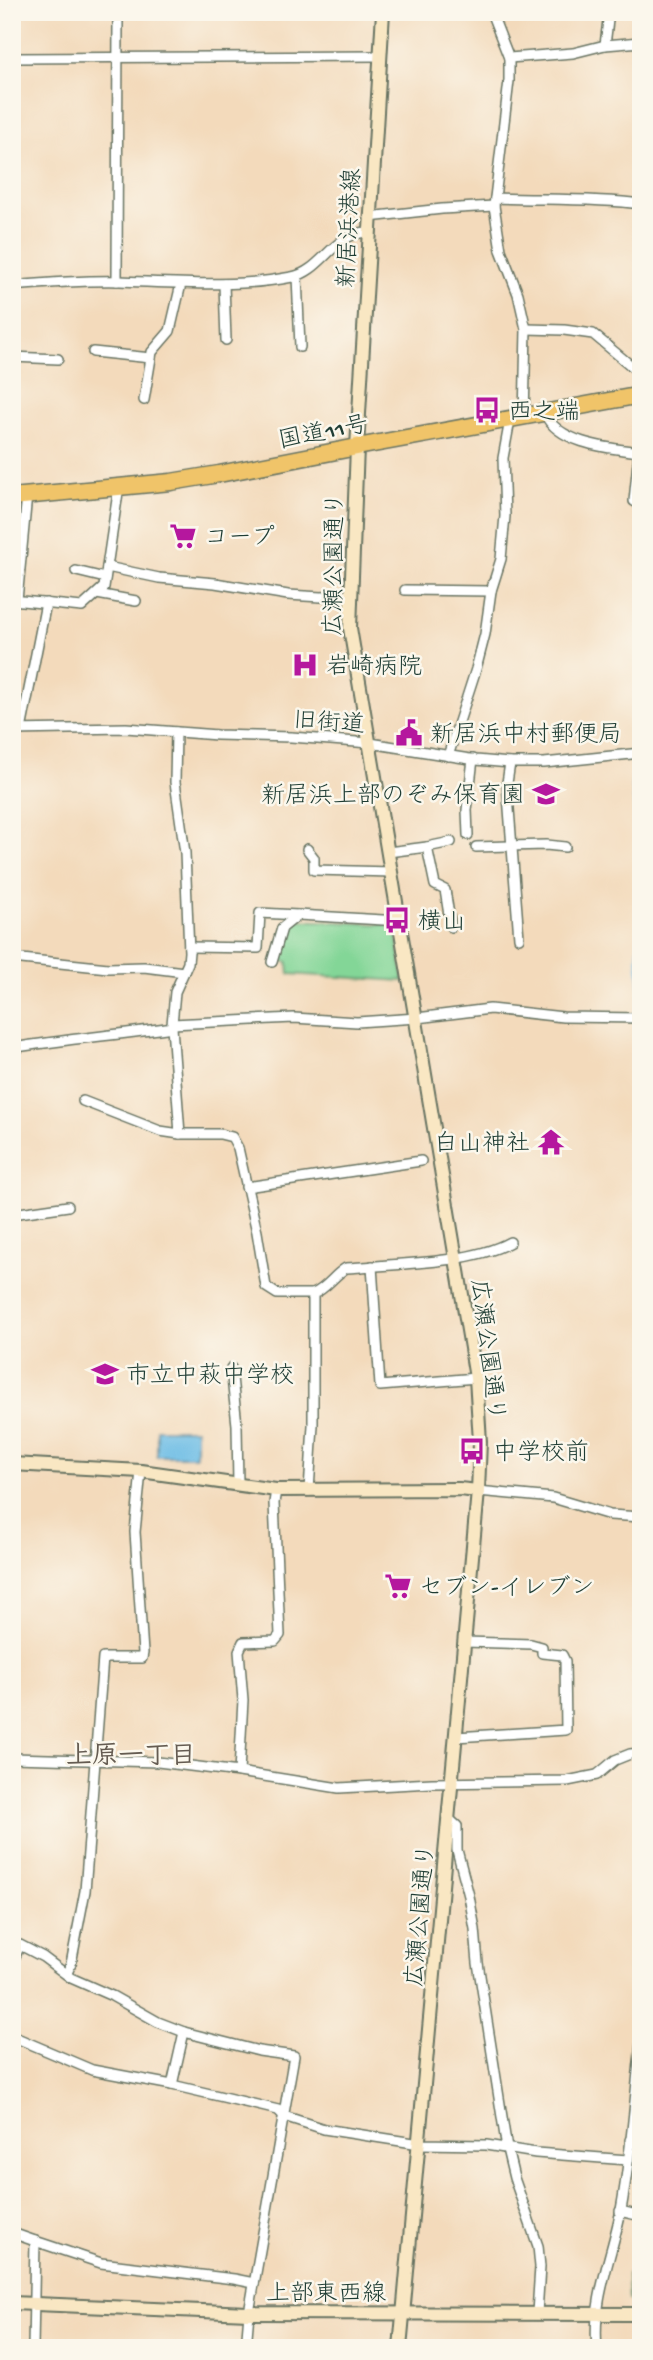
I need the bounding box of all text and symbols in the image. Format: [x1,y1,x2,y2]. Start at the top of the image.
street label: 新居浜港線 [333,167,369,289]
bus stop icon: 西之端 [472,395,502,425]
place label: 西之端 [508,399,580,428]
street label: 国道11号 [276,411,371,457]
street label: 広瀬公園通り [320,492,352,636]
supermarket icon: コープ [168,521,198,551]
place label: コープ [204,524,275,554]
hospital icon: 岩崎病院 [290,650,320,680]
place label: 岩崎病院 [326,653,422,683]
street label: 旧街道 [292,707,366,741]
public building icon: 新居浜中村郵便局 [394,718,424,748]
place label: 新居浜中村郵便局 [430,721,622,751]
school or university icon: 新居浜上部のぞみ保育園 [531,779,561,809]
place label: 新居浜上部のぞみ保育園 [261,782,525,812]
bus stop icon: 横山 [382,905,412,935]
place label: 横山 [418,909,466,938]
temple icon: 白山神社 [536,1127,566,1157]
place label: 白山神社 [434,1130,530,1160]
street label: 広瀬公園通り [462,1277,510,1424]
school or university icon: 市立中萩中学校 [90,1359,120,1389]
place label: 市立中萩中学校 [126,1362,294,1392]
bus stop icon: 中学校前 [457,1436,487,1466]
place label: 中学校前 [493,1439,589,1469]
supermarket icon: セブン-イレブン [383,1571,413,1601]
place label: セブン-イレブン [419,1575,595,1604]
district label: 上原一丁目 [66,1742,196,1774]
street label: 広瀬公園通り [401,1842,443,1988]
street label: 上部東西線 [266,2280,386,2310]

